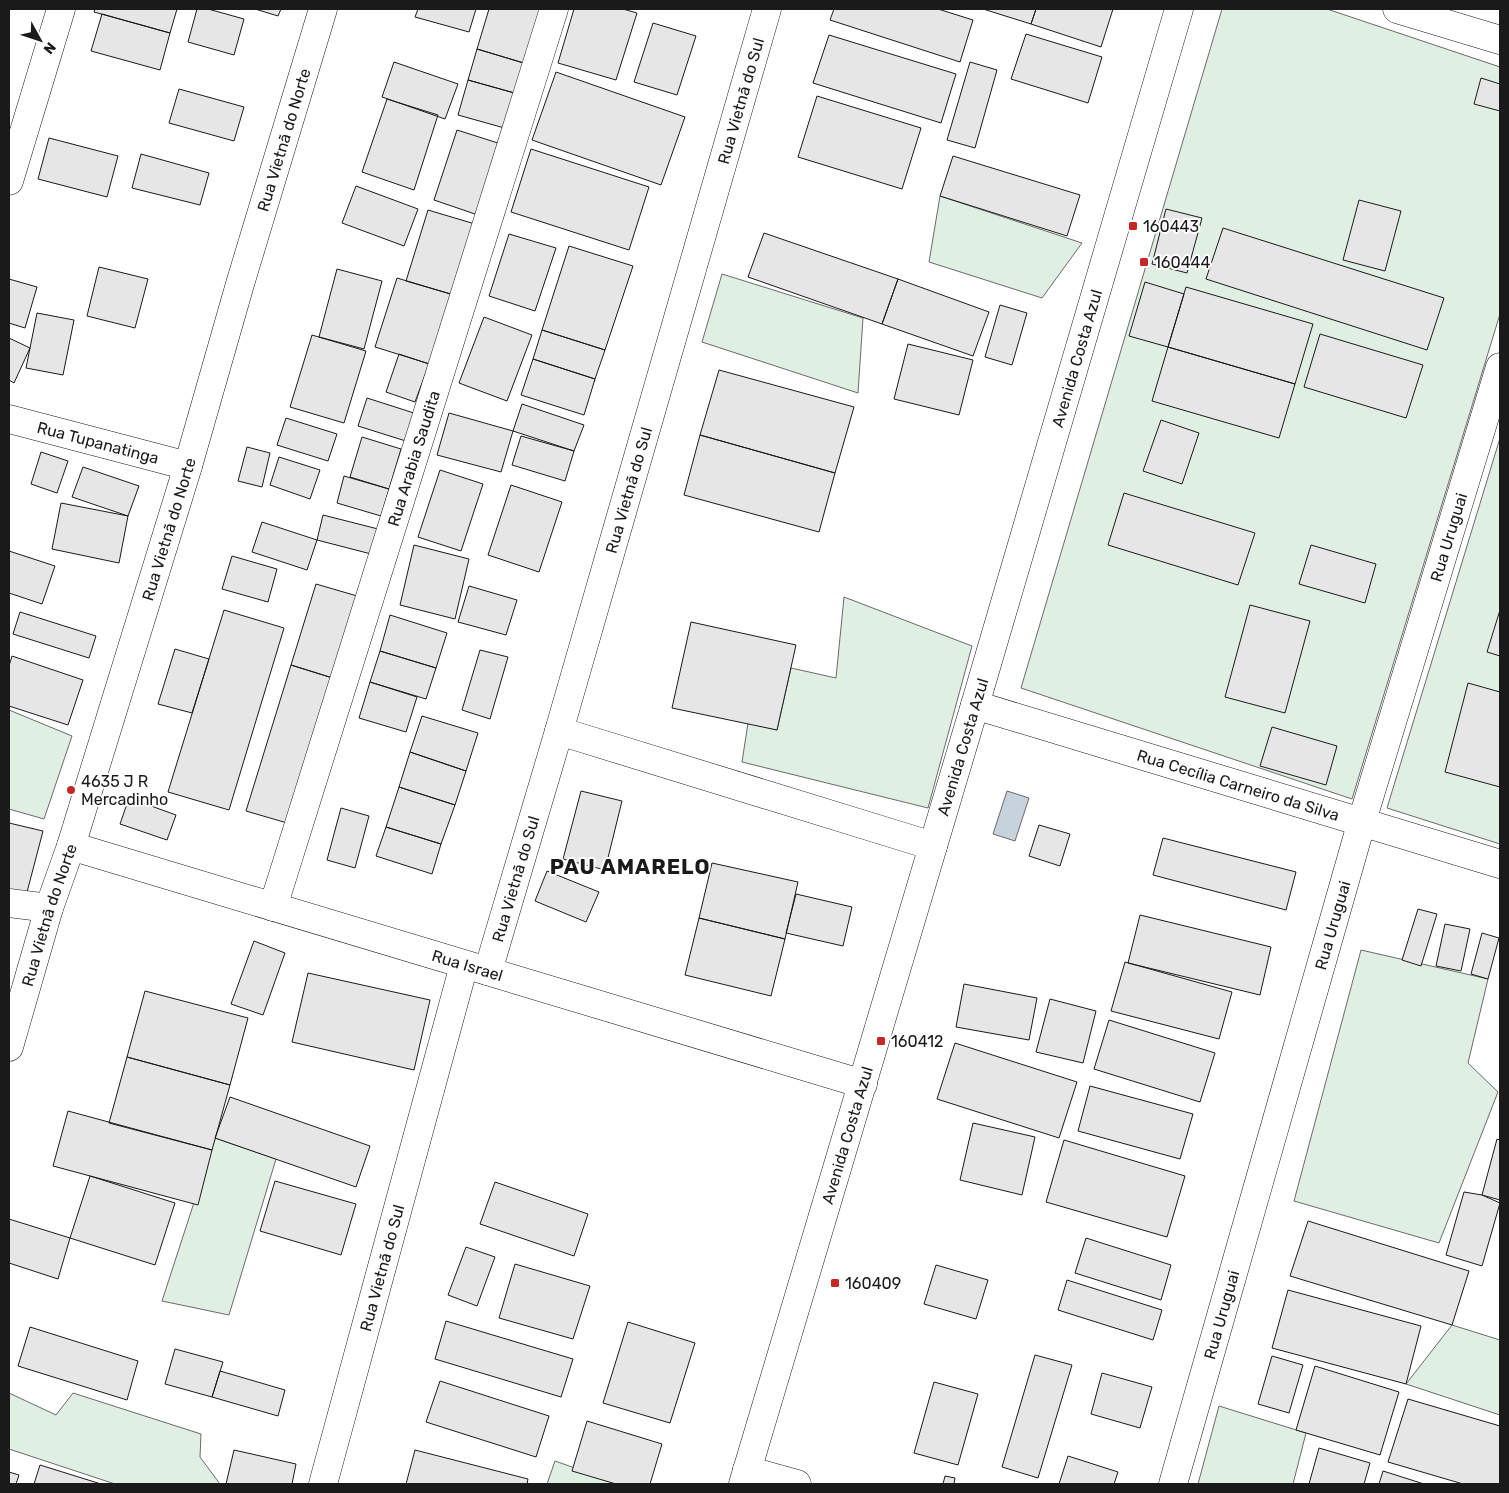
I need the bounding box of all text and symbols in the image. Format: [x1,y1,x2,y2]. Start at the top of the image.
north arrow [15,15,65,65]
street label: Rua Vietnã do Sul [714,36,768,166]
text: N [40,39,59,57]
street label: Rua Vietnã do Norte [253,66,315,214]
place label: 160443 [1143,217,1199,236]
marker: 160443 [1127,220,1139,232]
place label: 160444 [1154,253,1211,272]
marker: 160444 [1138,256,1150,268]
street label: Avenida Costa Azul [1048,287,1106,430]
street label: Rua Arabia Saudita [384,388,444,529]
street label: Rua Tupanatinga [35,418,161,468]
street label: Rua Vietnã do Sul [602,425,656,556]
street label: Rua Vietnã do Norte [138,455,200,603]
street label: Rua Uruguai [1426,491,1471,584]
street label: Avenida Costa Azul [934,676,992,818]
street label: Rua Cecília Carneiro da Silva [1135,746,1341,825]
place label: 4635 J R Mercadinho [81,772,168,809]
marker: 4635 J R Mercadinho [65,784,77,796]
street label: Rua Vietnã do Sul [488,814,543,944]
street label: Rua Vietnã do Norte [18,841,81,989]
district label: PAU AMARELO [550,854,710,879]
street label: Rua Uruguai [1311,879,1354,972]
street label: Rua Israel [430,946,505,985]
place label: 160412 [891,1032,944,1051]
marker: 160412 [875,1035,887,1047]
street label: Avenida Costa Azul [818,1064,877,1206]
street label: Rua Vietnã do Sul [356,1202,408,1333]
street label: Rua Uruguai [1200,1268,1243,1362]
place label: 160409 [845,1274,901,1293]
marker: 160409 [829,1277,841,1289]

